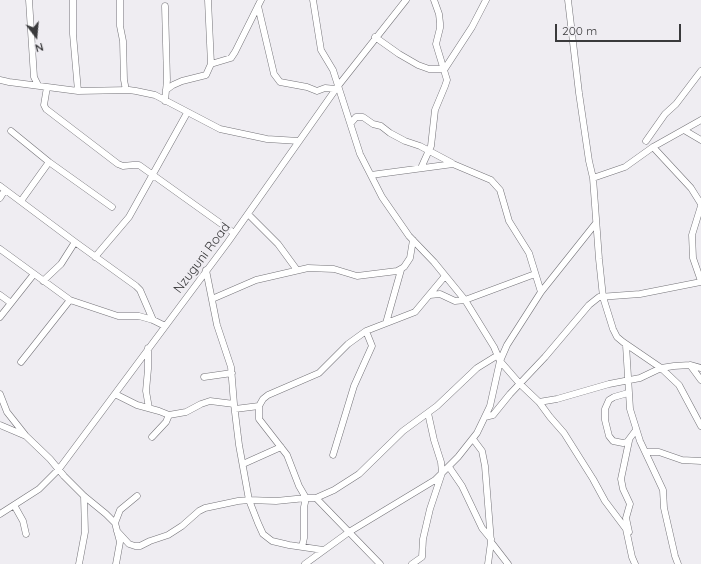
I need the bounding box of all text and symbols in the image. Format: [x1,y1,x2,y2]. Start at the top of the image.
north arrow [16,16,56,56]
scale bar [557,16,683,42]
text: 200 m [562,23,597,38]
text: N [33,40,45,55]
street label: Nzuguni Road [170,220,234,296]

